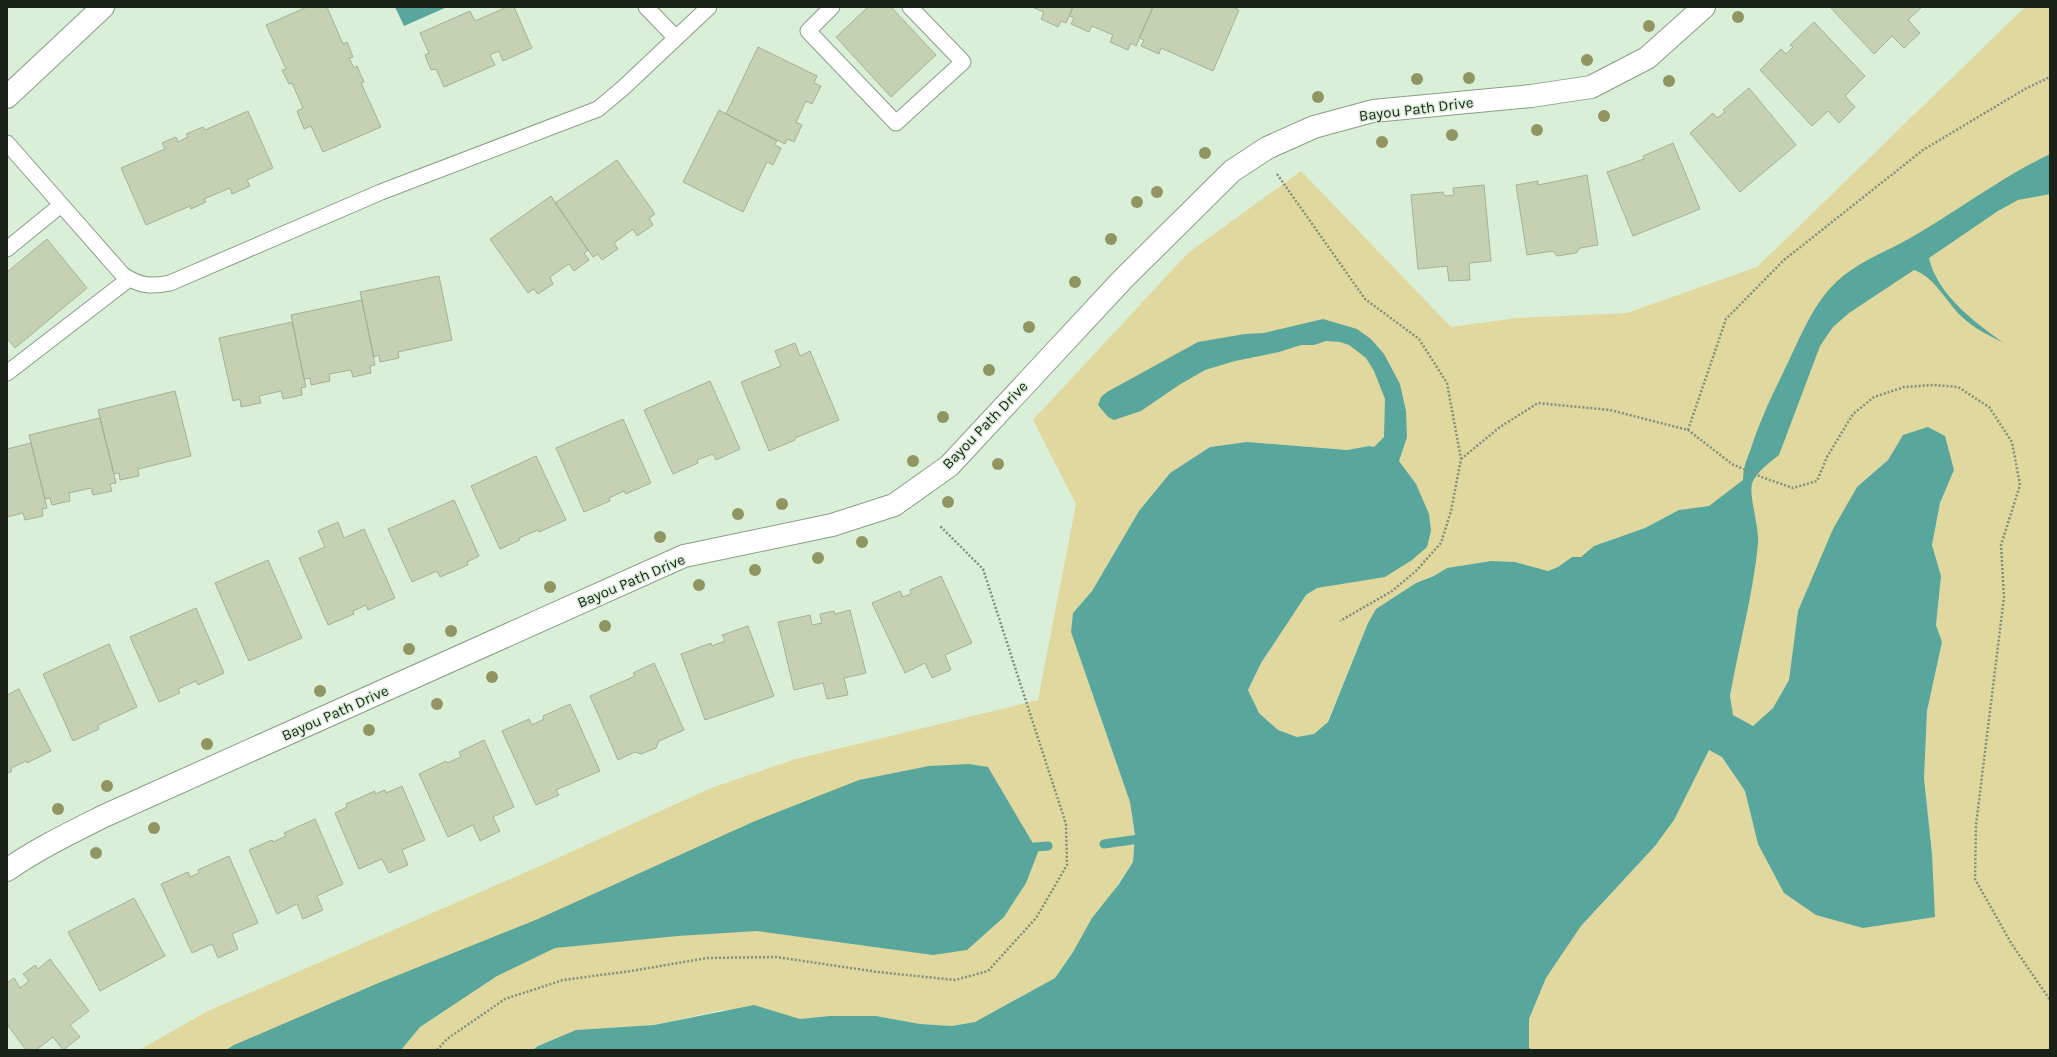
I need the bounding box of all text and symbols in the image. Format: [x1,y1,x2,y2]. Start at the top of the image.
street label: Bayou Path Drive [1358,93,1474,125]
street label: Bayou Path Drive [938,377,1032,473]
street label: Bayou Path Drive [574,550,688,612]
street label: Bayou Path Drive [279,681,391,745]

